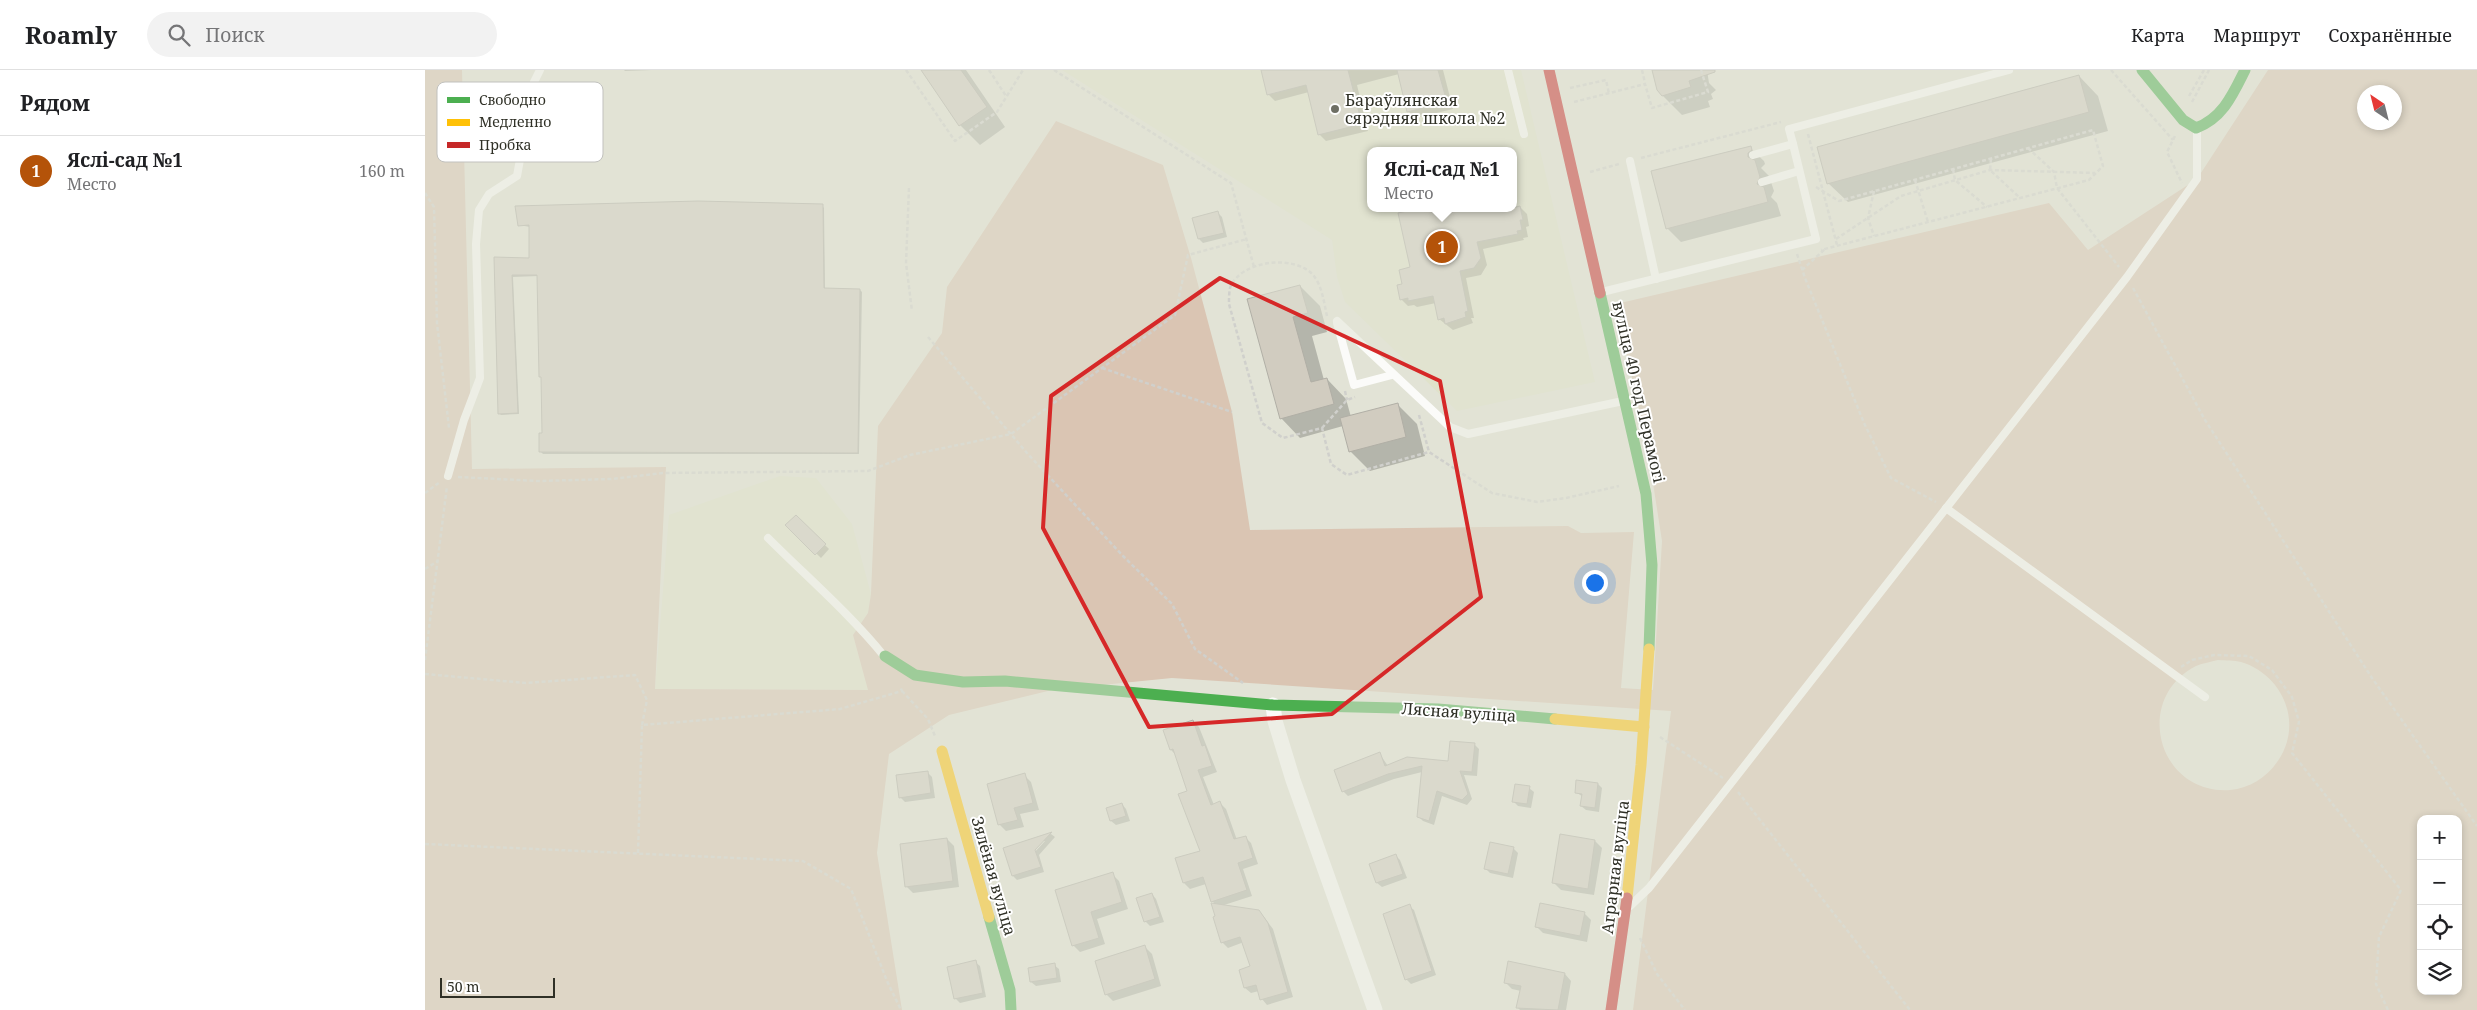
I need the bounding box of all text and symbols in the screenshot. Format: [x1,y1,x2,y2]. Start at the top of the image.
search box [147,12,497,57]
text: Roamly [25,18,117,51]
icon: search [165,21,193,49]
text: Поиск [205,22,265,48]
text: Карта [2131,23,2185,47]
text: Маршрут [2213,23,2300,47]
text: Сохранённые [2328,23,2452,47]
legend [437,82,603,162]
north arrow [2357,85,2402,130]
text: Рядом [20,89,90,117]
place label: Бараўлянская сярэдняя школа №2 [1345,89,1505,129]
text: Свободно [479,90,546,109]
marker: Бараўлянская сярэдняя школа №2 [1329,103,1341,115]
text: Медленно [479,112,551,131]
text: Пробка [479,135,531,154]
text: Яслі-сад №1 [67,147,183,173]
popup [1367,147,1517,212]
text: Яслі-сад №1 [1384,156,1500,182]
text: 1 [31,160,41,182]
text: 160 m [359,160,405,182]
text: Место [67,173,116,195]
text: Место [1384,182,1433,204]
pin: 1 [1426,228,1458,266]
street label: вуліца 40 год Перамогі [1607,299,1671,486]
your location [1582,570,1608,596]
street label: Лясная вуліца [1401,697,1517,727]
street label: Аграрная вуліца [1596,799,1634,935]
street label: Зялёная вуліца [966,814,1022,938]
map controls [2417,815,2462,995]
button: + [2417,815,2462,860]
button: − [2417,860,2462,905]
button: locate [2417,905,2462,950]
button: layers [2417,950,2462,995]
scale bar [440,975,555,998]
text: 50 m [447,977,480,996]

